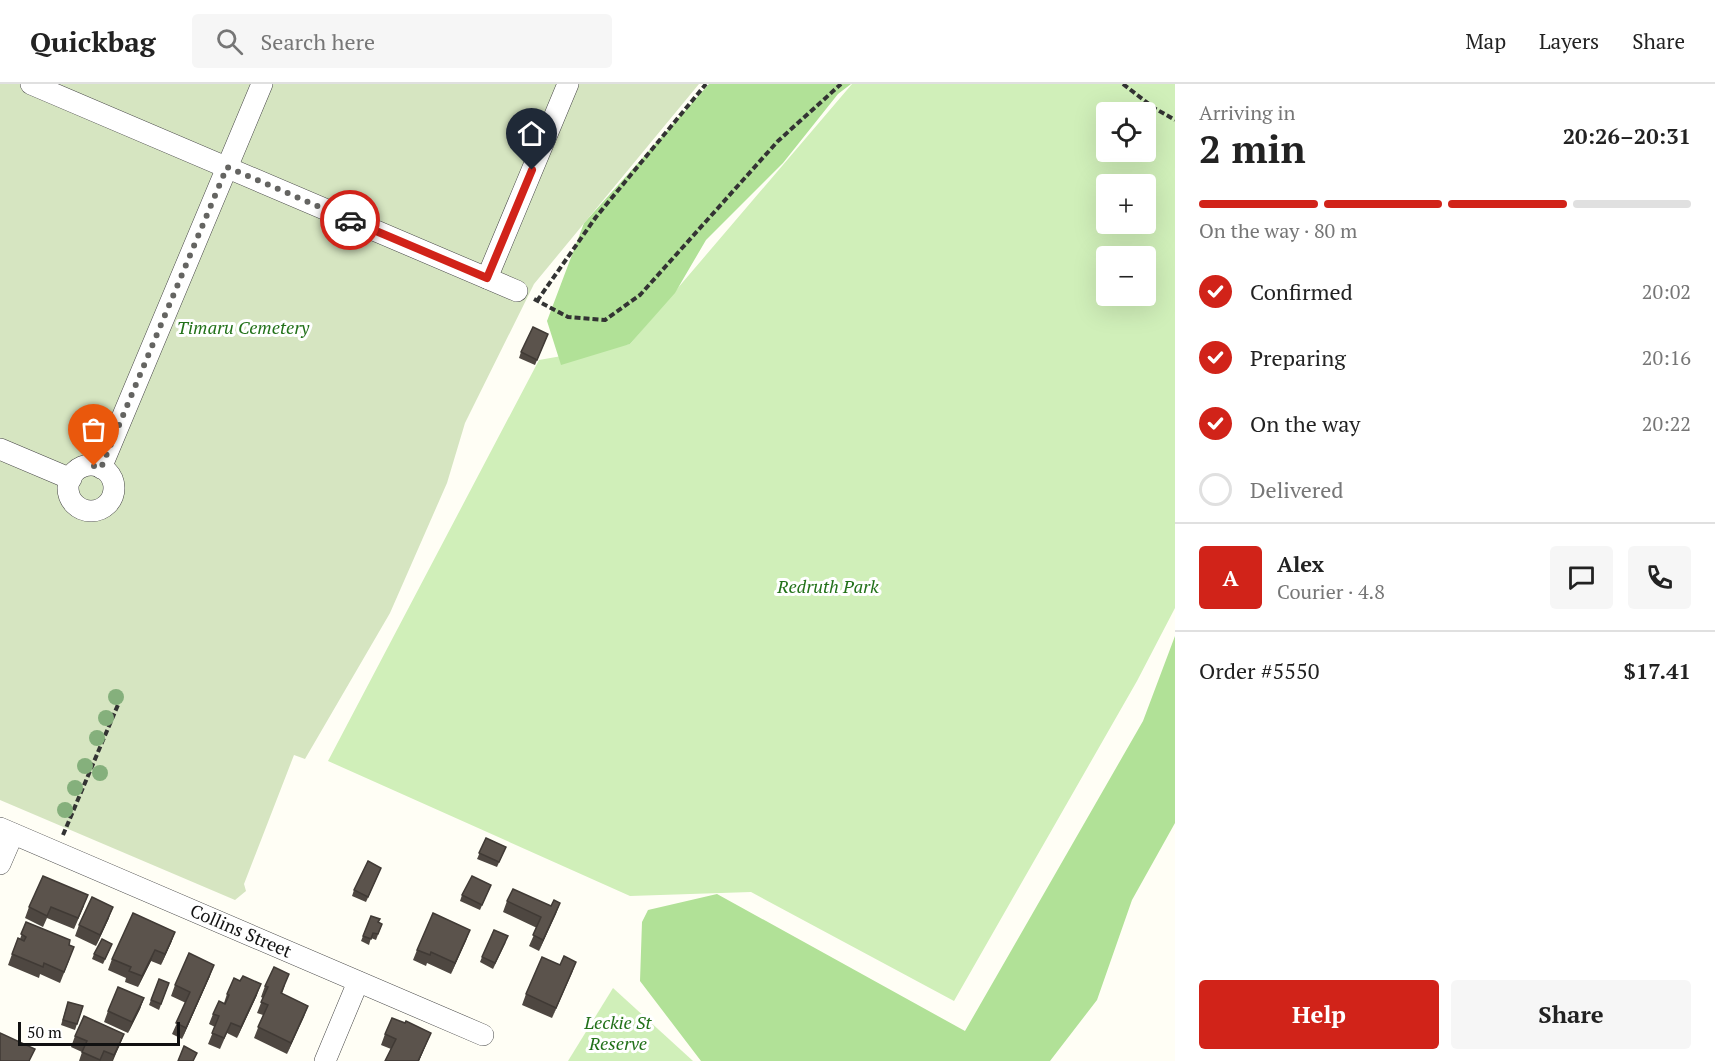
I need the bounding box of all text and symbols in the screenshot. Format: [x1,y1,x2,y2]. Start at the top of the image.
search box [192,14,612,68]
text: Quickbag [30,23,156,60]
icon: search [213,25,246,58]
text: Search here [261,27,375,56]
text: Map [1465,27,1506,55]
text: Layers [1539,27,1599,55]
text: Share [1632,27,1685,55]
text: Arriving in [1199,99,1295,126]
map controls [1096,102,1156,306]
button: locate [1096,102,1156,162]
pin [506,108,557,170]
icon: home [515,117,548,150]
text: 20:26–20:31 [1563,121,1691,150]
text: 2 min [1199,122,1306,174]
button: + [1096,174,1156,234]
courier [320,190,380,250]
icon: car [334,204,367,237]
text: On the way · 80 m [1199,217,1357,244]
button: − [1096,246,1156,306]
icon: check [1199,275,1232,308]
text: Confirmed [1250,277,1353,306]
text: 20:02 [1642,278,1691,305]
park label: Timaru Cemetery [177,315,310,339]
icon: check [1199,341,1232,374]
text: Preparing [1250,343,1346,372]
text: 20:16 [1642,344,1691,371]
pin [68,404,119,466]
icon: check [1199,407,1232,440]
text: On the way [1250,409,1360,438]
text: 20:22 [1642,410,1691,437]
icon: bag [77,413,110,446]
text: Delivered [1250,475,1343,504]
button: chat [1550,546,1613,609]
button: phone [1628,546,1691,609]
text: Alex [1277,549,1324,578]
text: A [1222,563,1239,592]
park label: Redruth Park [776,574,879,598]
text: Courier · 4.8 [1277,578,1385,605]
text: Order #5550 [1199,656,1319,685]
text: $17.41 [1624,656,1691,685]
street label: Collins Street [187,898,296,963]
button: Help [1199,980,1439,1049]
button: Share [1451,980,1691,1049]
park label: Leckie St Reserve [583,1010,653,1055]
scale bar [18,1019,180,1046]
text: 50 m [27,1021,62,1043]

